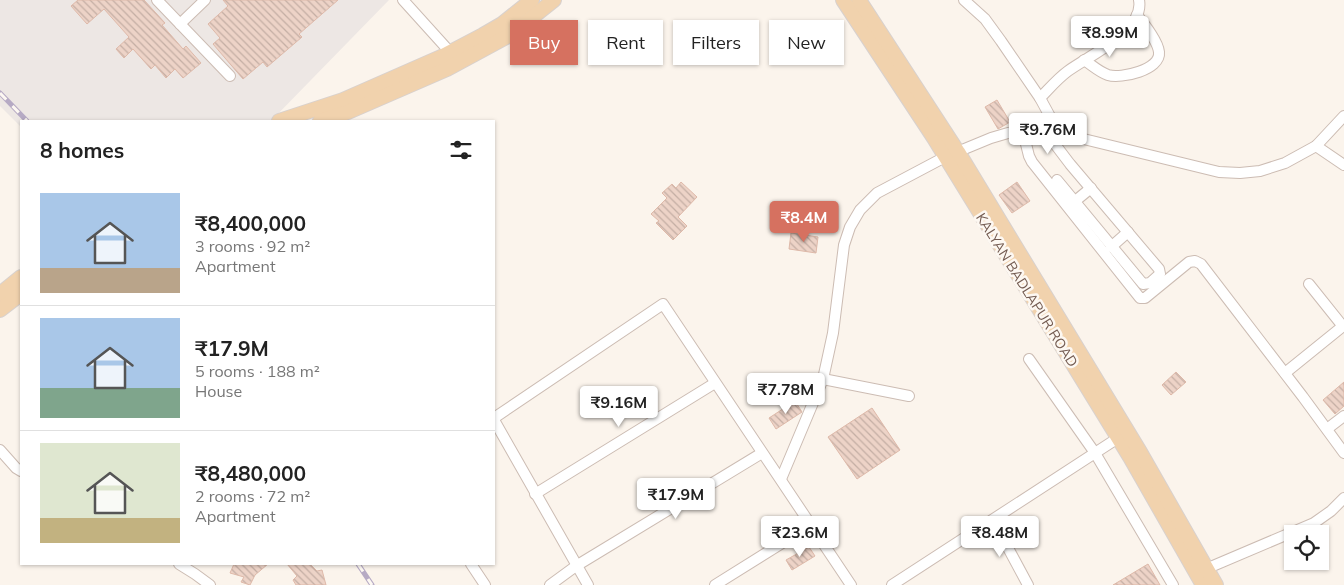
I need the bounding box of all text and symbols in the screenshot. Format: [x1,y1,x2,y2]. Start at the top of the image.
pin: ₹8.99M [1069,15,1151,58]
chip: Buy [510,20,578,65]
chip: Rent [588,20,663,65]
chip: Filters [673,20,759,65]
chip: New [769,20,844,65]
text: ₹8.99M [1082,22,1138,42]
pin: ₹9.76M [1007,112,1089,155]
text: ₹9.76M [1020,119,1076,139]
icon: filters [447,136,475,164]
text: 8 homes [40,137,124,163]
pin: ₹8.4M [769,200,839,243]
text: ₹8.4M [781,207,827,227]
text: ₹8,400,000 [195,210,306,236]
street label: KALYAN BADLAPUR ROAD [972,210,1082,370]
icon: home [80,213,140,273]
text: 3 rooms · 92 m² [195,236,310,256]
text: Apartment [195,256,276,276]
text: ₹17.9M [195,335,269,361]
icon: home [80,338,140,398]
text: 5 rooms · 188 m² [195,361,320,381]
pin: ₹7.78M [745,372,827,415]
text: ₹7.78M [758,379,814,399]
text: House [195,381,242,401]
pin: ₹9.16M [578,386,660,428]
text: ₹9.16M [591,392,647,412]
text: ₹8,480,000 [195,460,306,486]
icon: home [80,463,140,523]
pin: ₹17.9M [635,478,717,520]
text: ₹17.9M [648,484,704,504]
text: 2 rooms · 72 m² [195,486,310,506]
text: Apartment [195,506,276,526]
pin: ₹23.6M [759,516,841,558]
pin: ₹8.48M [959,516,1041,558]
text: ₹23.6M [772,522,828,542]
text: ₹8.48M [972,522,1028,542]
map controls [1284,525,1329,570]
button: locate [1284,525,1329,570]

